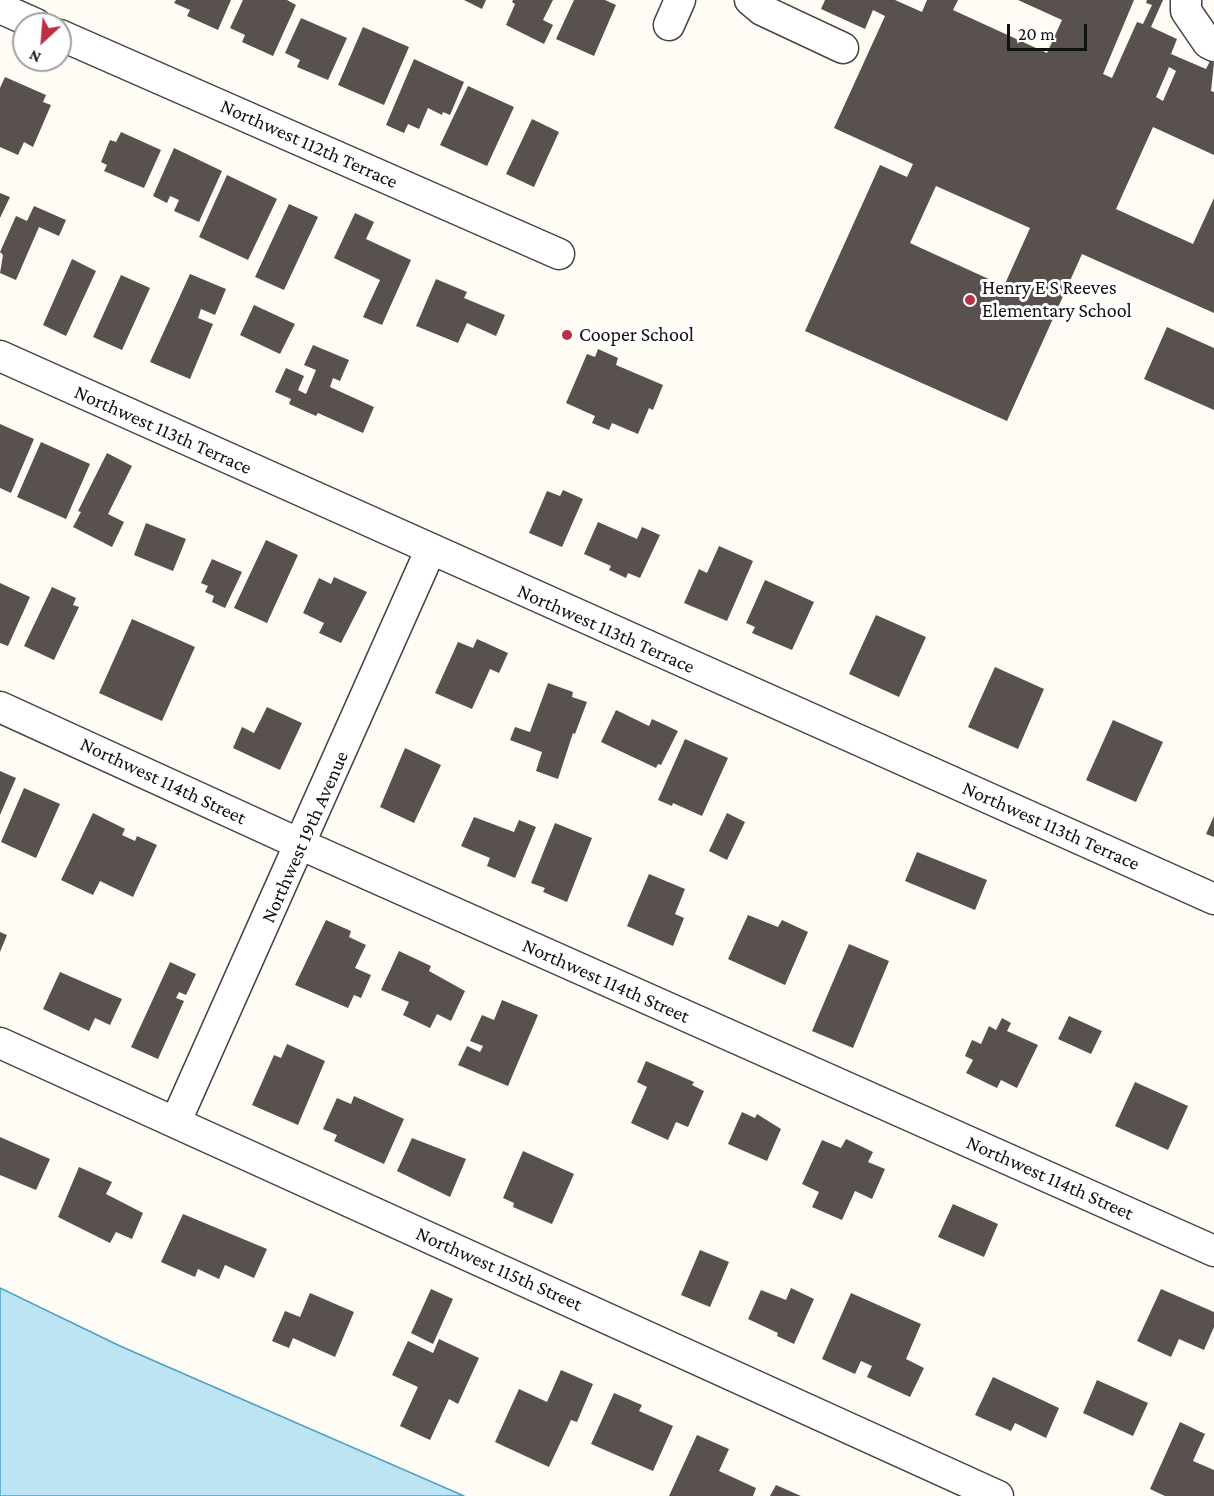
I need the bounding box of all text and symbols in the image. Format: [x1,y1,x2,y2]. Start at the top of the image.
north arrow [12,12,72,72]
scale bar [1010,12,1090,50]
text: 20 m [1018,24,1055,44]
text: N [26,47,43,67]
street label: Northwest 112th Terrace [217,94,401,194]
place label: Henry E S Reeves Elementary School [982,276,1132,323]
marker: Henry E S Reeves Elementary School [963,293,977,307]
place label: Cooper School [579,323,694,347]
marker: Cooper School [560,328,574,342]
street label: Northwest 113th Terrace [71,380,255,480]
street label: Northwest 113th Terrace [514,579,698,679]
street label: Northwest 114th Street [76,732,250,830]
street label: Northwest 19th Avenue [256,747,354,927]
street label: Northwest 113th Terrace [959,776,1143,876]
street label: Northwest 114th Street [519,933,693,1029]
street label: Northwest 114th Street [963,1130,1137,1226]
street label: Northwest 115th Street [412,1222,586,1316]

